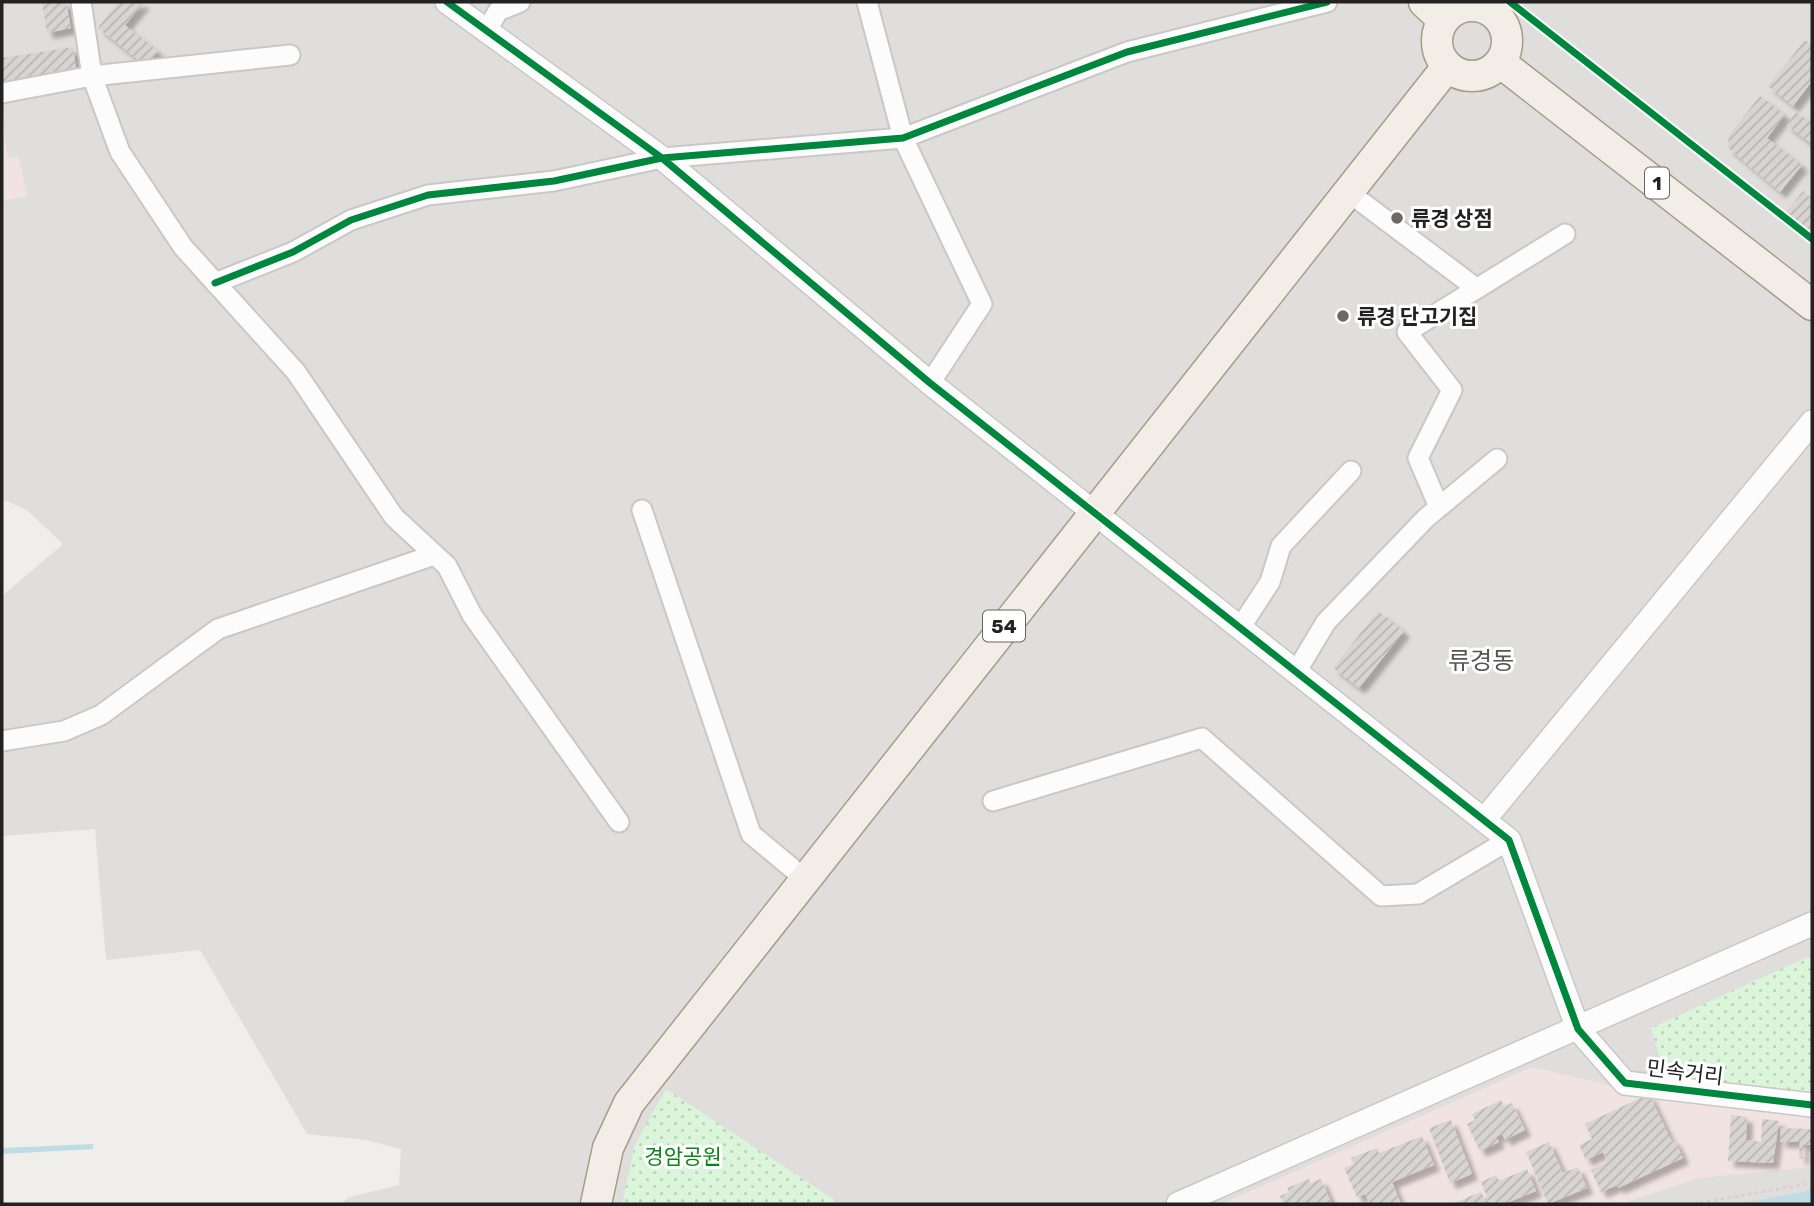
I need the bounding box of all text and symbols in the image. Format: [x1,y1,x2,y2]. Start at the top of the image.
road number: 1 [1645,168,1669,198]
place label: 류경 상점 [1411,206,1493,231]
marker: 류경 상점 [1389,210,1405,226]
place label: 류경 단고기집 [1357,304,1477,329]
marker: 류경 단고기집 [1335,308,1351,324]
road number: 54 [983,610,1025,642]
district label: 류경동 [1448,647,1514,675]
street label: 민속거리 [1645,1055,1725,1089]
park label: 경암공원 [644,1144,722,1169]

